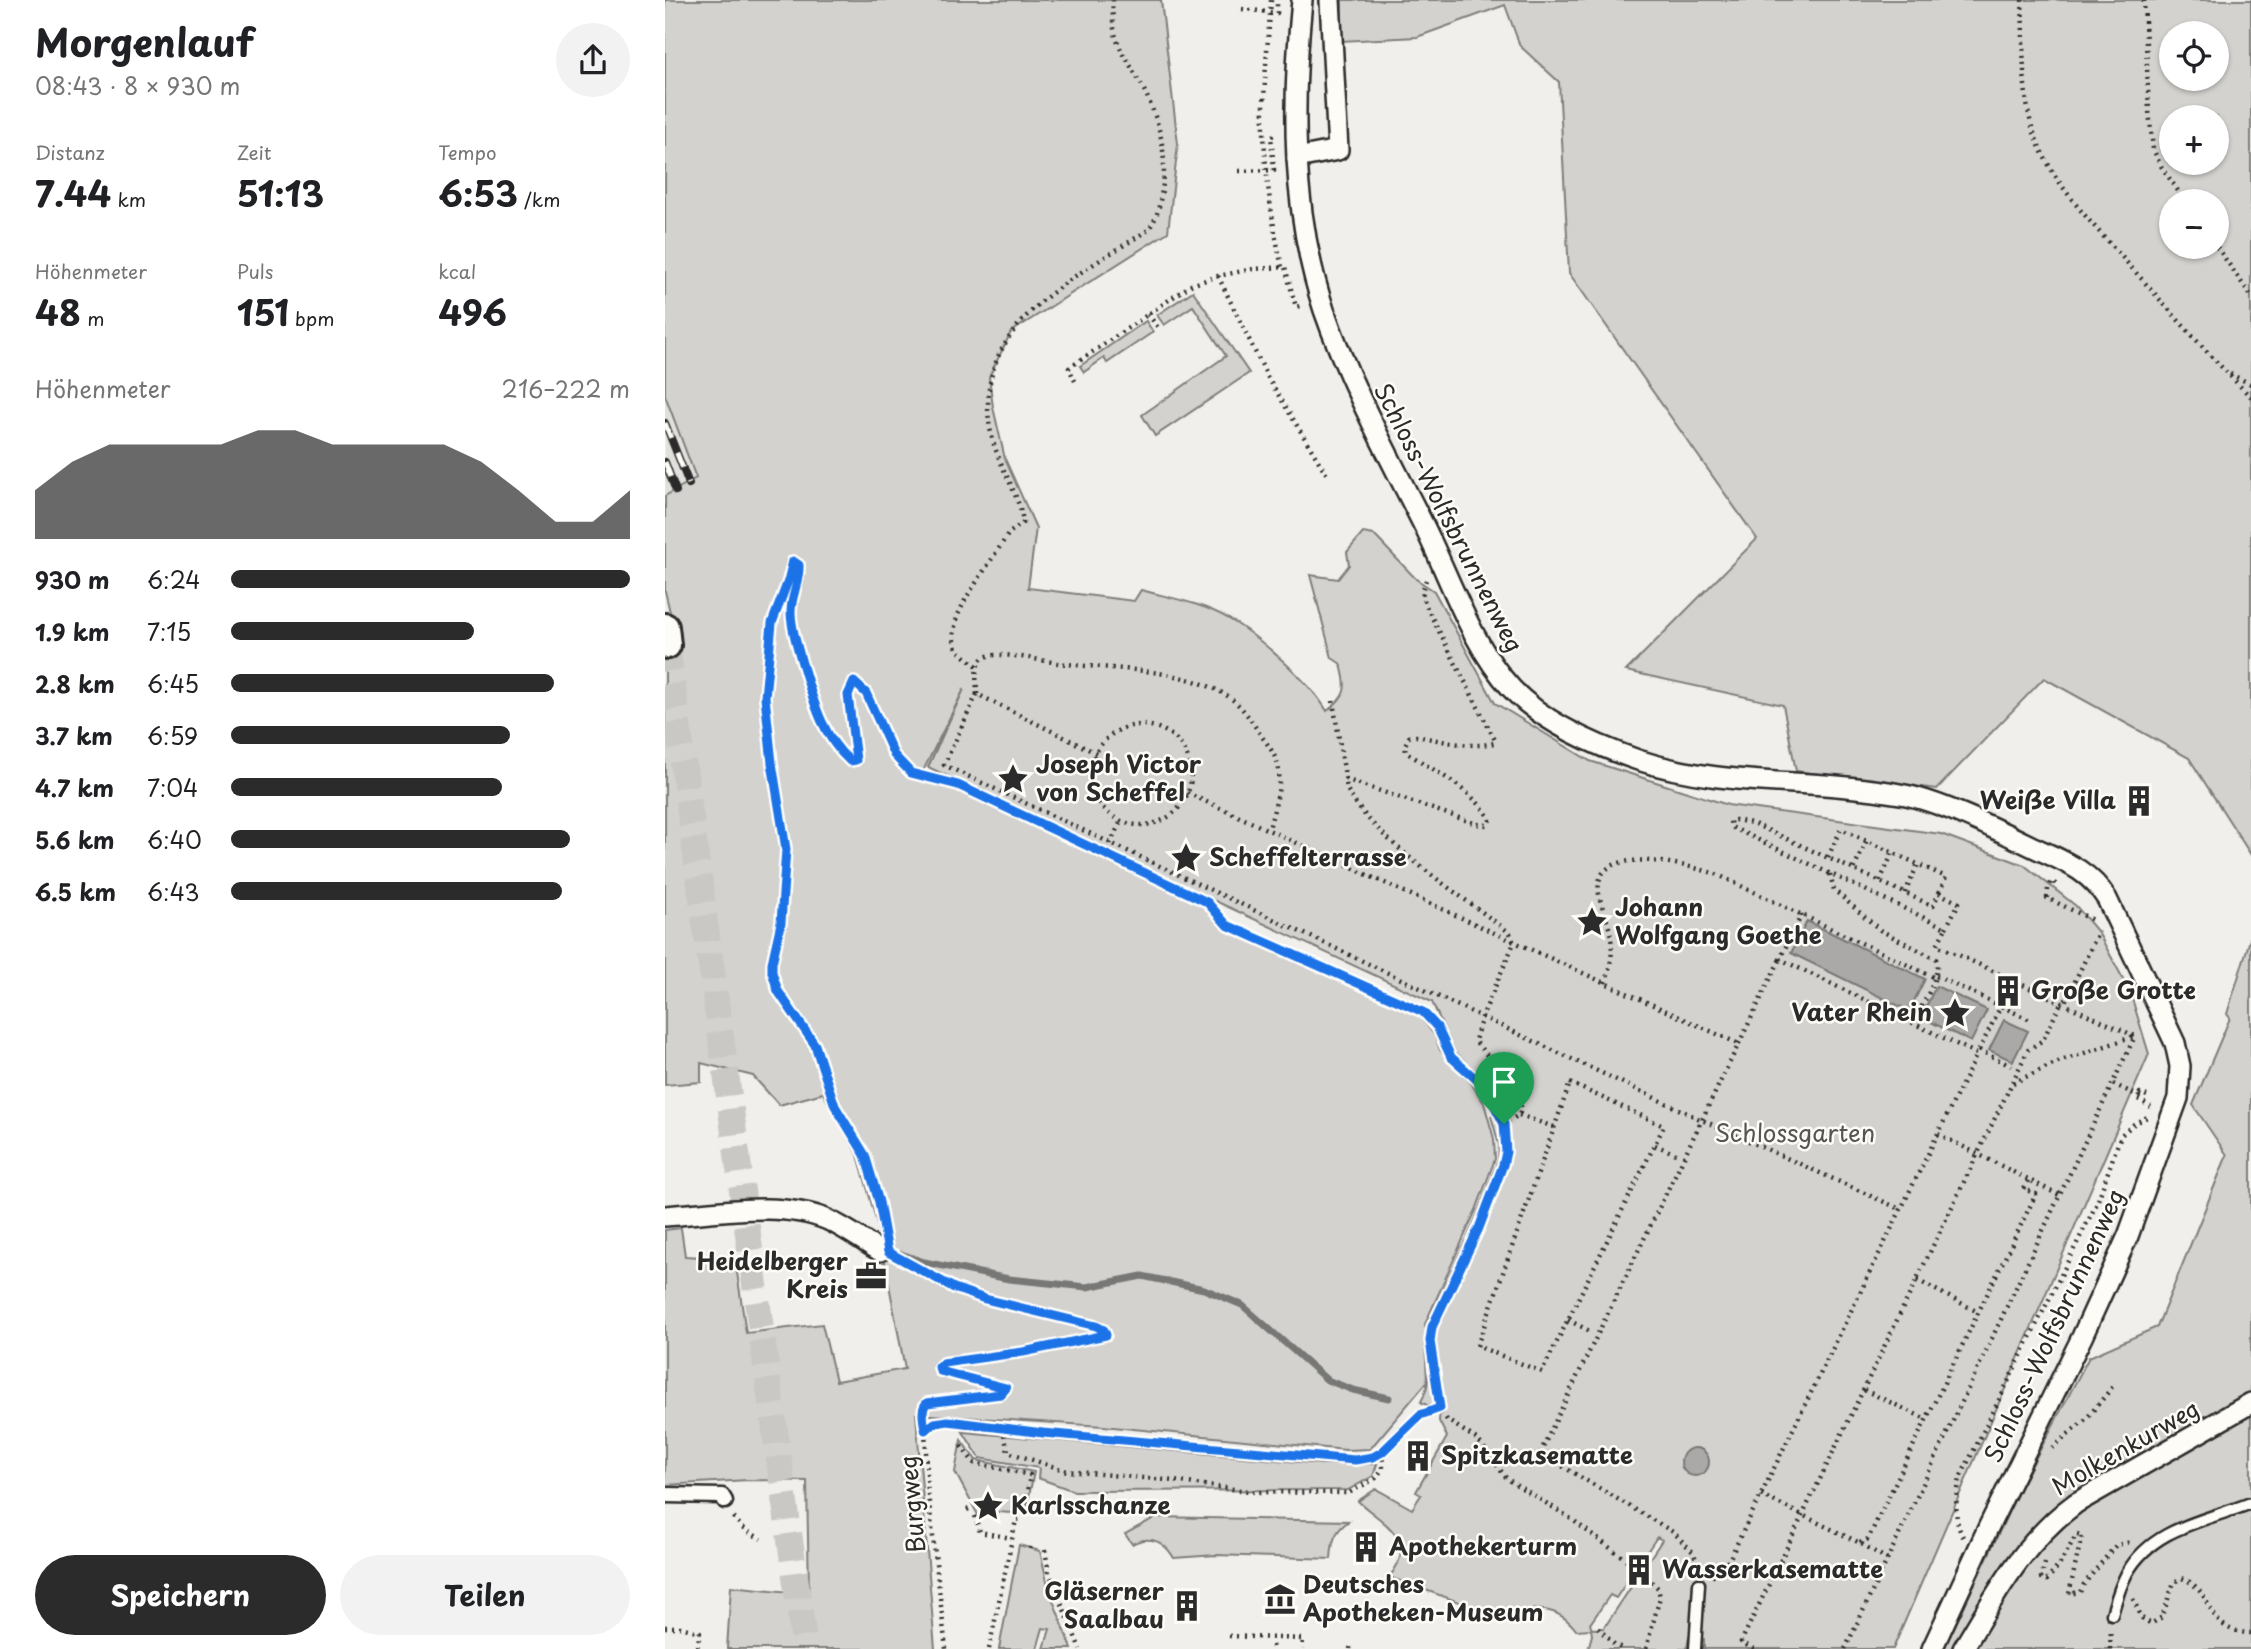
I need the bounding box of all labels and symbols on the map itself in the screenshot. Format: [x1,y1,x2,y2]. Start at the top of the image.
street label: Schloss-Wolfsbrunnenweg [1366,376,1534,658]
place label: Joseph Victor von Scheffel [1036,745,1202,809]
place icon: Joseph Victor von Scheffel [996,762,1030,796]
place label: Weiße Villa [1980,781,2117,817]
building icon: Weiße Villa [2122,784,2156,818]
place label: Scheffelterrasse [1209,838,1407,874]
place icon: Scheffelterrasse [1169,841,1203,875]
place label: Johann Wolfgang Goethe [1615,888,1822,952]
place icon: Johann Wolfgang Goethe [1575,905,1609,939]
place label: Große Grotte [2031,971,2196,1007]
building icon: Große Grotte [1991,974,2025,1008]
place label: Vater Rhein [1792,993,1932,1029]
place icon: Vater Rhein [1938,996,1972,1030]
pin [1474,1052,1534,1124]
park label: Schlossgarten [1715,1114,1875,1150]
street label: Schloss-Wolfsbrunnenweg [1974,1182,2133,1468]
place label: Heidelberger Kreis [697,1242,849,1306]
office icon: Heidelberger Kreis [854,1259,888,1293]
street label: Molkenkurweg [2045,1389,2205,1503]
place label: Spitzkasematte [1441,1436,1633,1472]
building icon: Spitzkasematte [1401,1439,1435,1473]
street label: Burgweg [889,1454,933,1555]
place label: Karlsschanze [1011,1486,1171,1522]
place icon: Karlsschanze [971,1489,1005,1523]
place label: Apothekerturm [1389,1527,1577,1563]
building icon: Apothekerturm [1349,1530,1383,1564]
place label: Wasserkasematte [1662,1550,1883,1586]
building icon: Wasserkasematte [1622,1553,1656,1587]
place label: Deutsches Apotheken-Museum [1303,1565,1544,1629]
place label: Gläserner Saalbau [1044,1572,1165,1636]
museum icon: Deutsches Apotheken-Museum [1263,1582,1297,1616]
building icon: Gläserner Saalbau [1170,1589,1204,1623]

